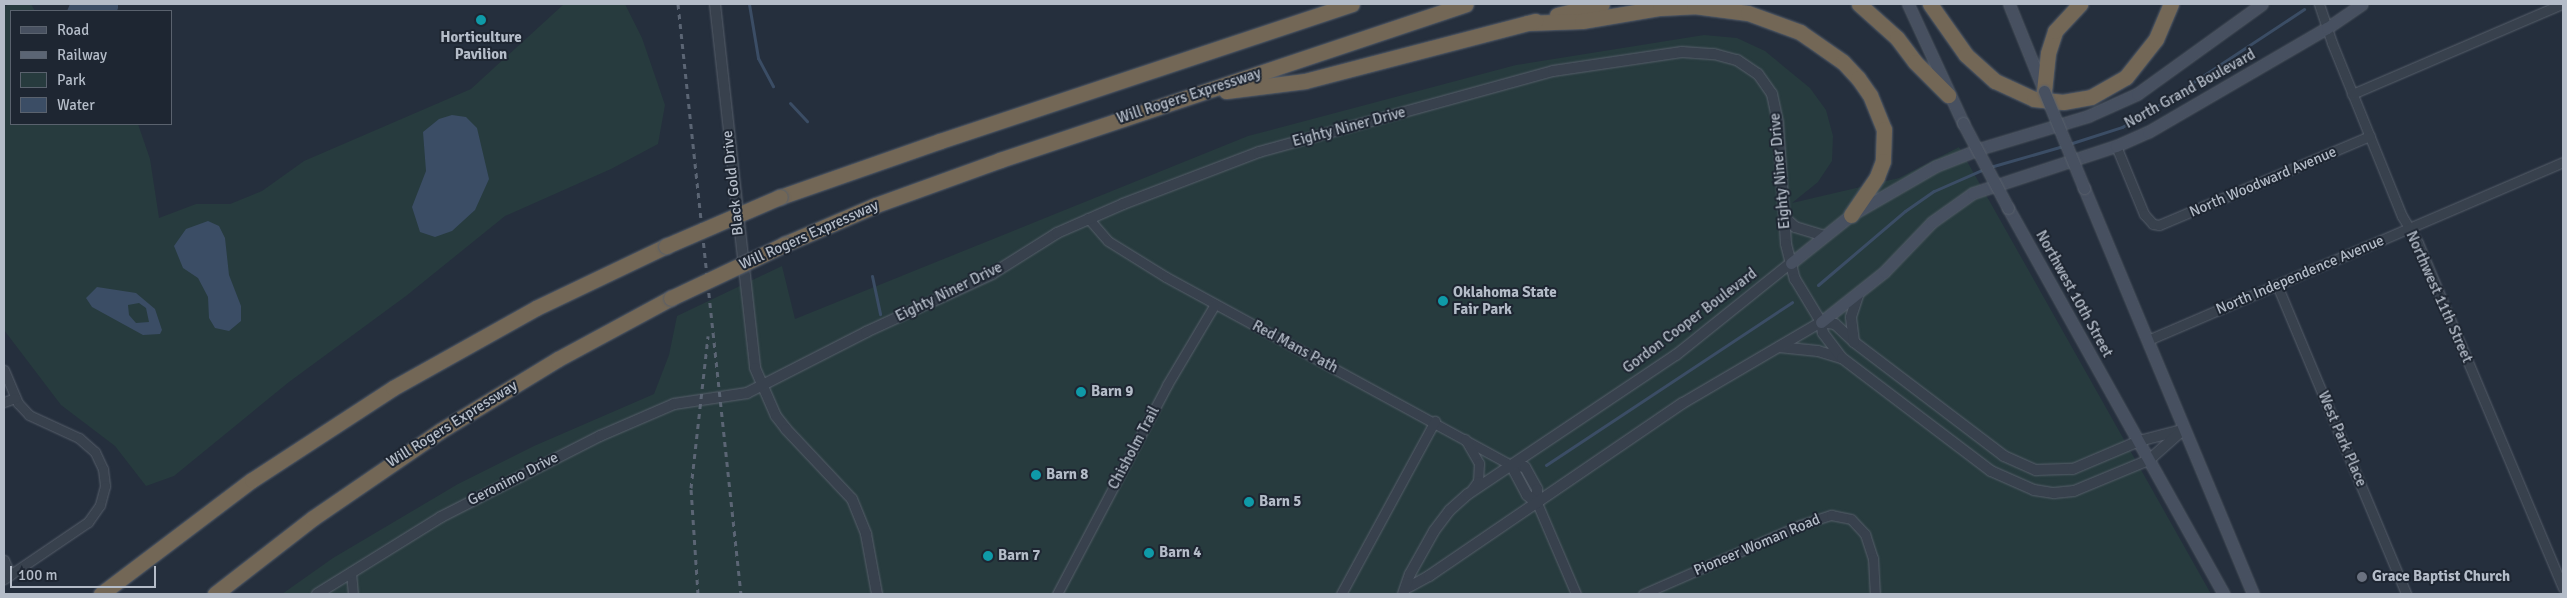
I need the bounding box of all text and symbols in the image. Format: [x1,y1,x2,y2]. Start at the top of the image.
legend [10,10,172,125]
marker: Horticulture Pavilion [475,14,487,26]
text: Road [57,21,89,39]
place label: Horticulture Pavilion [440,28,522,63]
street label: North Grand Boulevard [2121,45,2259,133]
text: Railway [57,46,107,64]
street label: Will Rogers Expressway [1115,64,1263,128]
text: Park [57,71,86,89]
text: Water [57,96,95,114]
street label: Eighty Niner Drive [1290,103,1408,151]
street label: Eighty Niner Drive [1766,112,1794,230]
street label: Black Gold Drive [719,130,747,236]
street label: North Woodward Avenue [2187,143,2339,221]
street label: Will Rogers Expressway [737,196,881,274]
street label: Northwest 10th Street [2032,227,2116,361]
street label: Northwest 11th Street [2402,228,2476,366]
street label: North Independence Avenue [2213,231,2387,319]
street label: Eighty Niner Drive [893,258,1005,326]
street label: Gordon Cooper Boulevard [1619,265,1761,377]
place label: Oklahoma State Fair Park [1453,283,1557,318]
marker: Oklahoma State Fair Park [1437,295,1449,307]
street label: Red Mans Path [1249,317,1341,377]
street label: Will Rogers Expressway [383,376,521,472]
place label: Barn 9 [1091,383,1133,401]
marker: Barn 9 [1075,386,1087,398]
street label: West Park Place [2314,389,2370,489]
street label: Chisholm Trail [1105,403,1163,493]
street label: Geronimo Drive [465,448,561,510]
place label: Barn 8 [1046,466,1088,484]
marker: Barn 8 [1030,469,1042,481]
place label: Barn 5 [1259,493,1301,511]
marker: Barn 5 [1243,496,1255,508]
street label: Pioneer Woman Road [1691,510,1823,580]
place label: Barn 4 [1159,544,1201,562]
place label: Barn 7 [998,547,1040,565]
marker: Barn 4 [1143,547,1155,559]
marker: Barn 7 [982,550,994,562]
scale bar [12,556,159,588]
text: 100 m [18,566,58,584]
place label: Grace Baptist Church [2372,568,2510,586]
marker: Grace Baptist Church [2356,571,2368,583]

